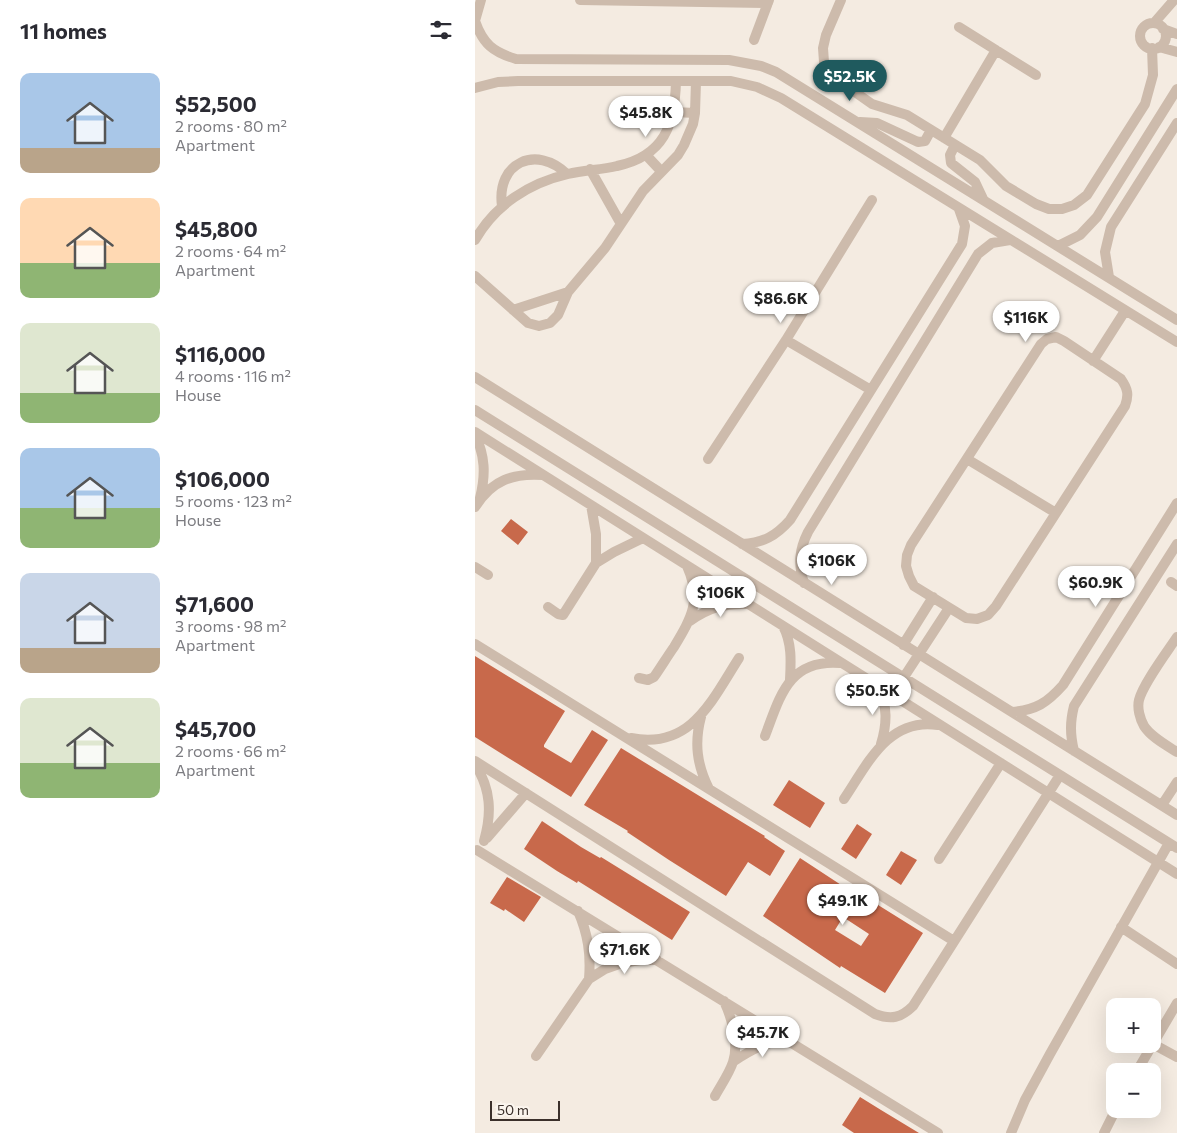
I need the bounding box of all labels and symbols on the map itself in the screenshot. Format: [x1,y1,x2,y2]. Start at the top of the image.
pin: $52.5K [809,59,891,102]
pin: $45.8K [605,96,687,138]
pin: $86.6K [740,282,822,324]
pin: $116K [991,300,1061,343]
pin: $106K [797,544,867,586]
pin: $60.9K [1055,566,1137,608]
pin: $106K [686,576,756,618]
pin: $50.5K [832,674,914,716]
pin: $49.1K [802,884,884,926]
pin: $71.6K [584,932,666,975]
pin: $45.7K [722,1016,804,1058]
scale bar [490,1098,560,1121]

